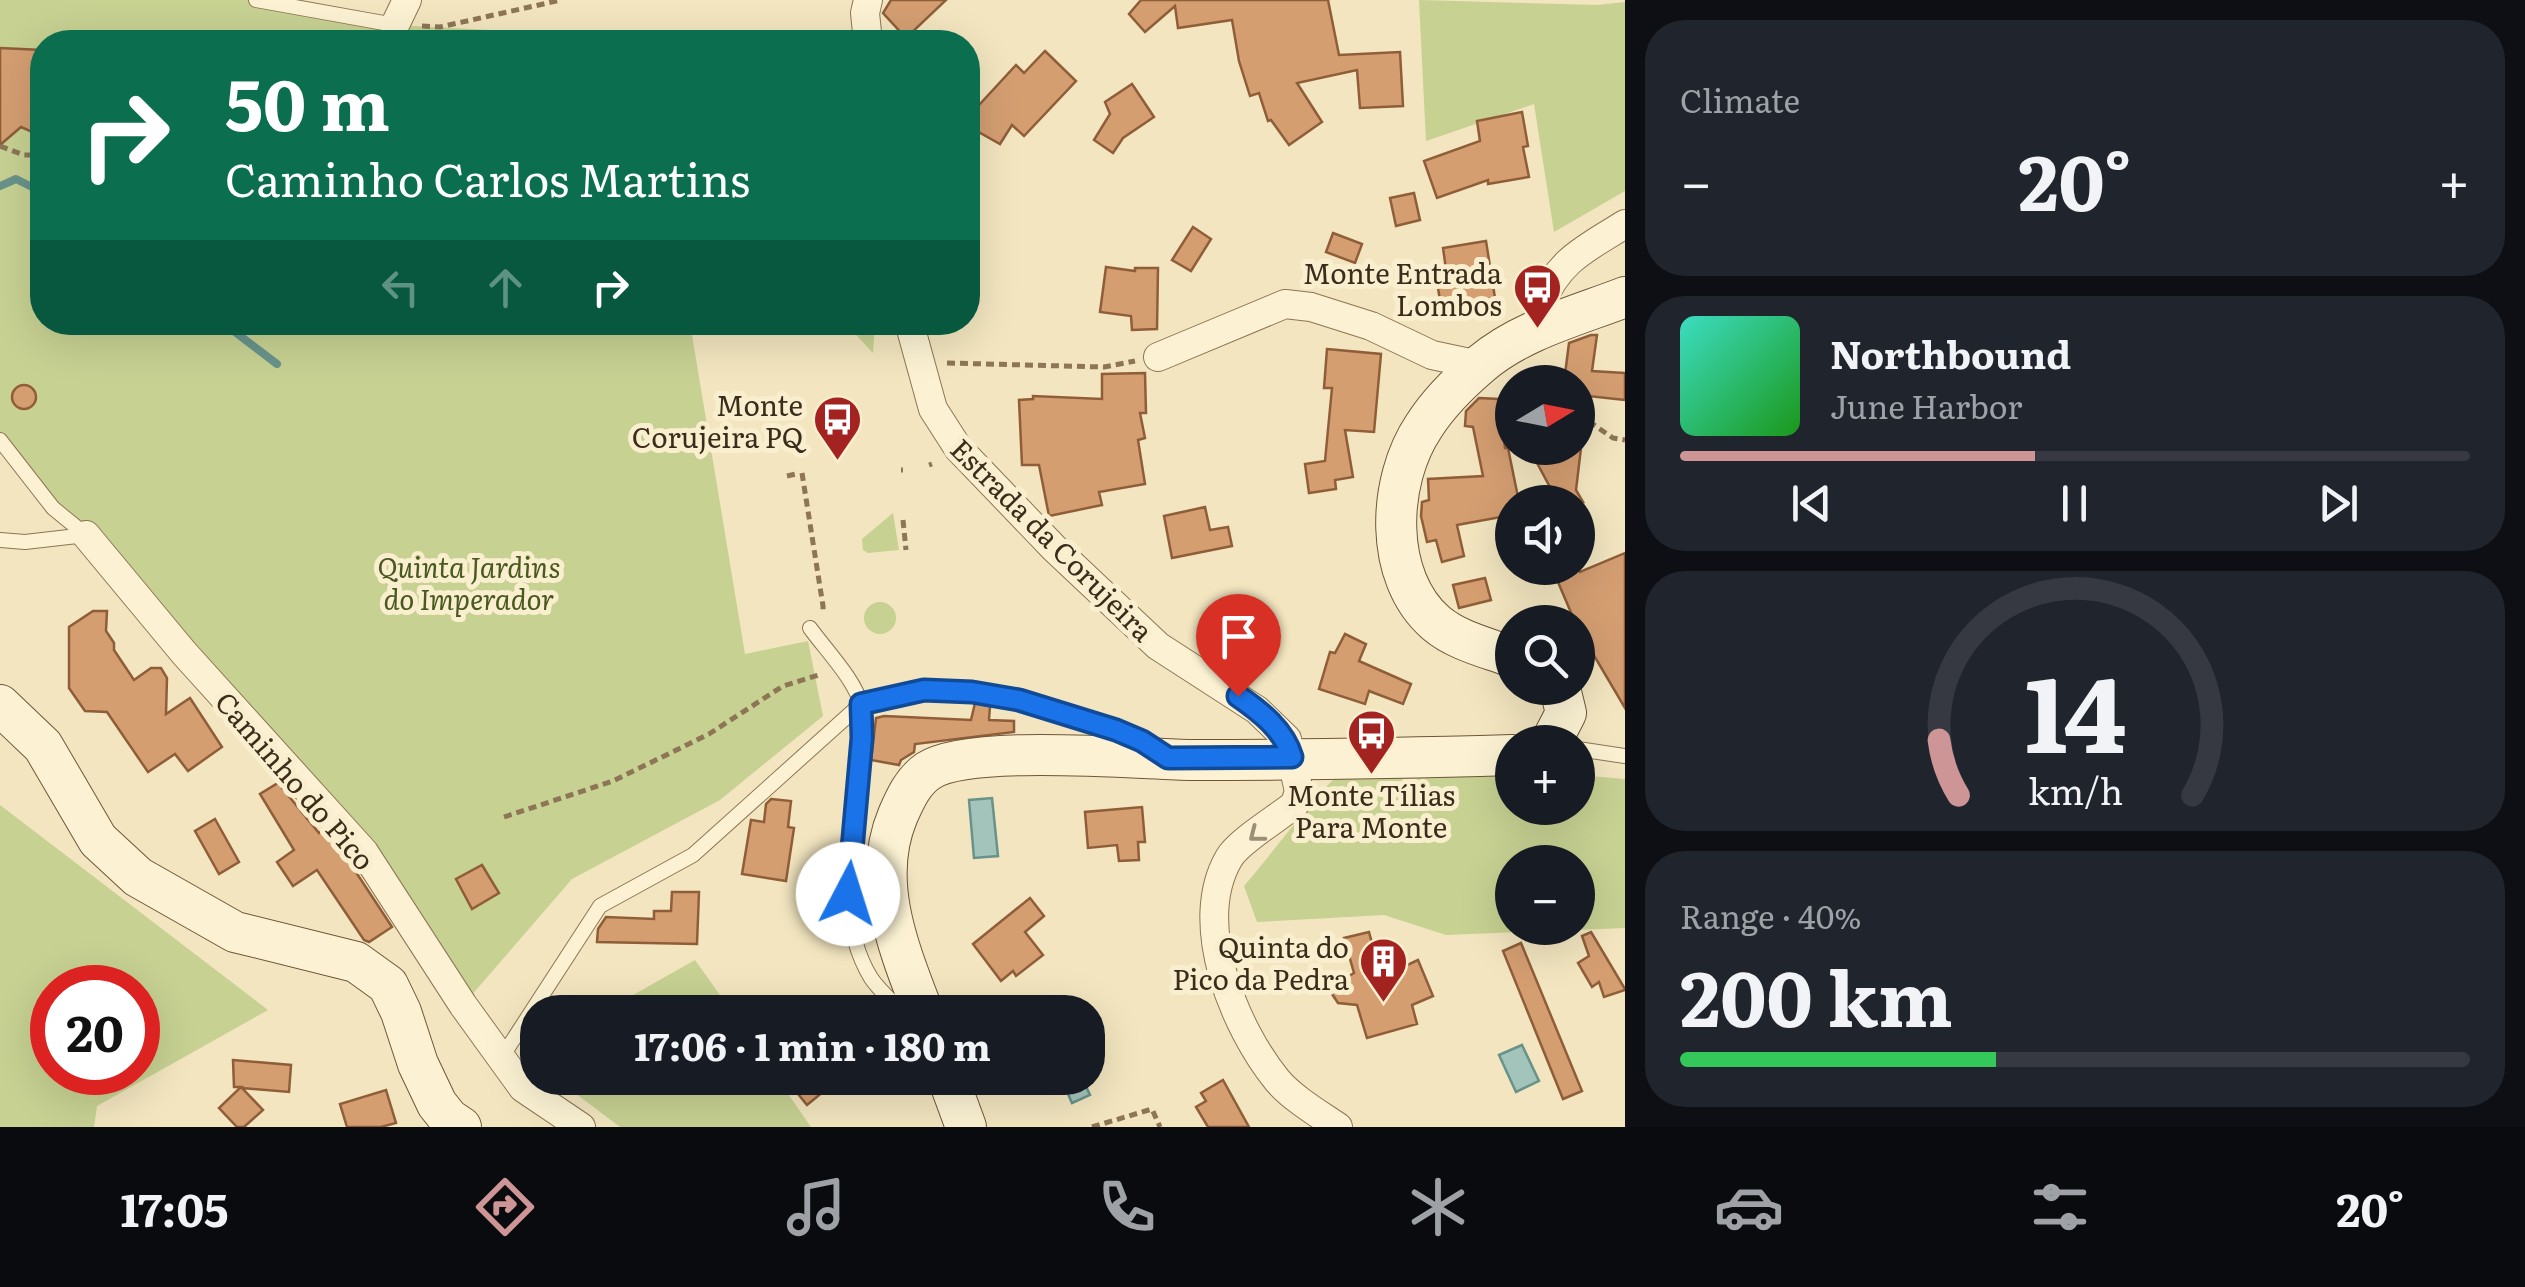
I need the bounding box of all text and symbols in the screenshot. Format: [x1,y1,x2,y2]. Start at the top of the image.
text: 50 m [225,49,390,153]
icon: right [60,70,190,200]
text: Climate [1680,75,1800,123]
text: 20° [2018,123,2132,234]
text: − [1680,138,1712,220]
text: + [2438,138,2470,220]
text: Caminho Carlos Martins [225,144,750,211]
place label: Monte Entrada Lombos [1303,251,1502,325]
icon: left [373,260,428,315]
icon: ahead [478,260,533,315]
icon: right [583,260,638,315]
bus stop icon: Monte Entrada Lombos [1511,262,1563,330]
text: Northbound [1830,324,2071,381]
north arrow [1495,365,1595,465]
map controls [1495,365,1595,945]
text: June Harbor [1830,381,2022,429]
place label: Monte Corujeira PQ [632,383,807,457]
bus stop icon: Monte Corujeira PQ [812,394,864,462]
street label: Estrada da Corujeira [942,428,1164,650]
icon: previous [1784,476,1839,531]
icon: pause [2047,476,2102,531]
icon: next [2311,476,2366,531]
button: sound [1495,485,1595,585]
park label: Quinta Jardins do Imperador [377,545,561,619]
pin [1196,594,1281,697]
button: search [1495,605,1595,705]
icon: arrive [1211,609,1266,664]
text: 14 [2024,631,2126,785]
street label: Caminho do Pico [206,681,386,879]
bus stop icon: Monte Tílias Para Monte [1345,708,1397,776]
button: + [1495,725,1595,825]
text: km/h [2027,763,2123,816]
place label: Monte Tílias Para Monte [1287,773,1455,847]
one-way arrow [1250,823,1268,841]
position arrow [796,842,900,946]
button: − [1495,845,1595,945]
text: Range · 40% [1680,891,1861,939]
place label: Quinta do Pico da Pedra [1172,925,1349,999]
building icon: Quinta do Pico da Pedra [1358,936,1410,1004]
text: 200 km [1680,939,1953,1050]
speed limit sign: 20 [30,965,160,1095]
text: 17:06 · 1 min · 180 m [634,1016,991,1073]
icon: directions [470,1172,540,1242]
icon: music [781,1172,851,1242]
icon: phone [1092,1172,1162,1242]
icon: climate [1403,1172,1473,1242]
icon: car [1714,1172,1784,1242]
icon: filters [2025,1172,2095,1242]
text: 17:05 [121,1174,228,1241]
text: 20° [2336,1174,2404,1241]

